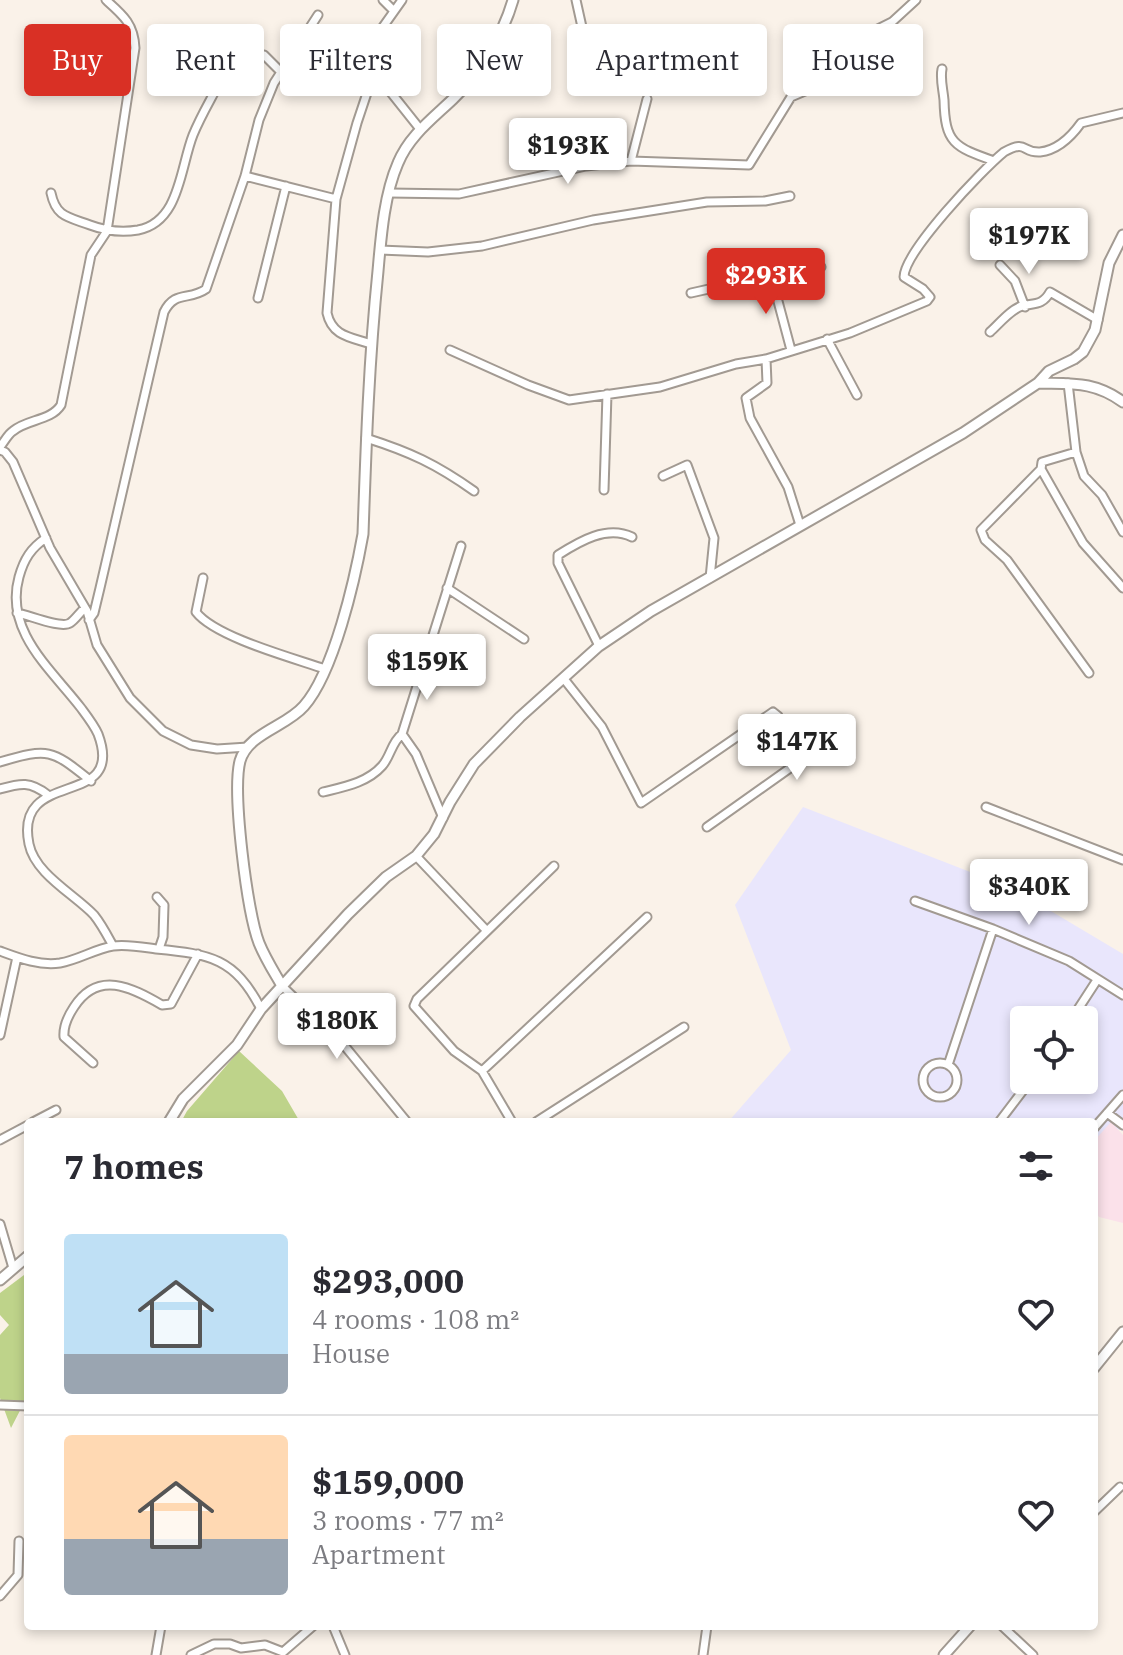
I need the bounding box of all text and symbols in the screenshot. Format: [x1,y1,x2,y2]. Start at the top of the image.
chip: Buy [24,24,131,96]
chip: Rent [147,24,264,96]
chip: Filters [280,24,421,96]
chip: New [437,24,551,96]
chip: Apartment [567,24,767,96]
chip: House [783,24,923,96]
pin: $193K [512,118,624,186]
text: $193K [527,127,609,161]
pin: $197K [973,208,1085,276]
text: $197K [988,217,1070,251]
pin: $293K [710,248,822,316]
text: $293K [725,257,807,291]
pin: $159K [371,634,483,702]
text: $159K [386,643,468,677]
pin: $147K [741,714,853,782]
text: $147K [756,723,838,757]
pin: $340K [973,859,1085,927]
text: $340K [988,868,1070,902]
pin: $180K [281,993,393,1061]
text: $180K [296,1002,378,1036]
map controls [1010,1006,1098,1094]
button: locate [1010,1006,1098,1094]
text: 7 homes [64,1144,204,1188]
icon: filters [1014,1144,1058,1188]
text: $293,000 [312,1258,464,1302]
icon: home [128,1266,224,1362]
icon: heart [1014,1292,1058,1336]
text: 4 rooms · 108 m² [312,1302,519,1336]
text: House [312,1336,390,1370]
text: $159,000 [312,1459,464,1503]
icon: home [128,1467,224,1563]
icon: heart [1014,1493,1058,1537]
text: 3 rooms · 77 m² [312,1503,504,1537]
text: Apartment [312,1537,445,1571]

